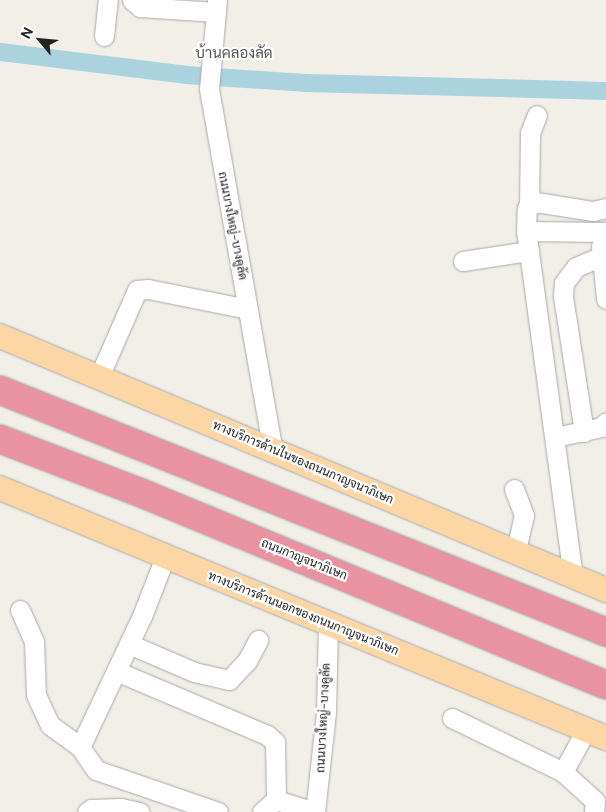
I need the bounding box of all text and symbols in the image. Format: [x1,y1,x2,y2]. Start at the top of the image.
north arrow [15,15,65,65]
text: N [16,24,37,42]
district label: บ้านคลองลัด [195,45,273,63]
street label: ถนนบางใหญ่-บางคูลัด [214,171,250,281]
street label: ทางบริการด้านในของถนนกาญจนาภิเษก [211,418,395,508]
street label: ถนนกาญจนาภิเษก [259,536,349,584]
street label: ทางบริการด้านนอกของถนนกาญจนาภิเษก [206,569,400,659]
street label: ถนนบางใหญ่-บางคูลัด [314,663,334,773]

